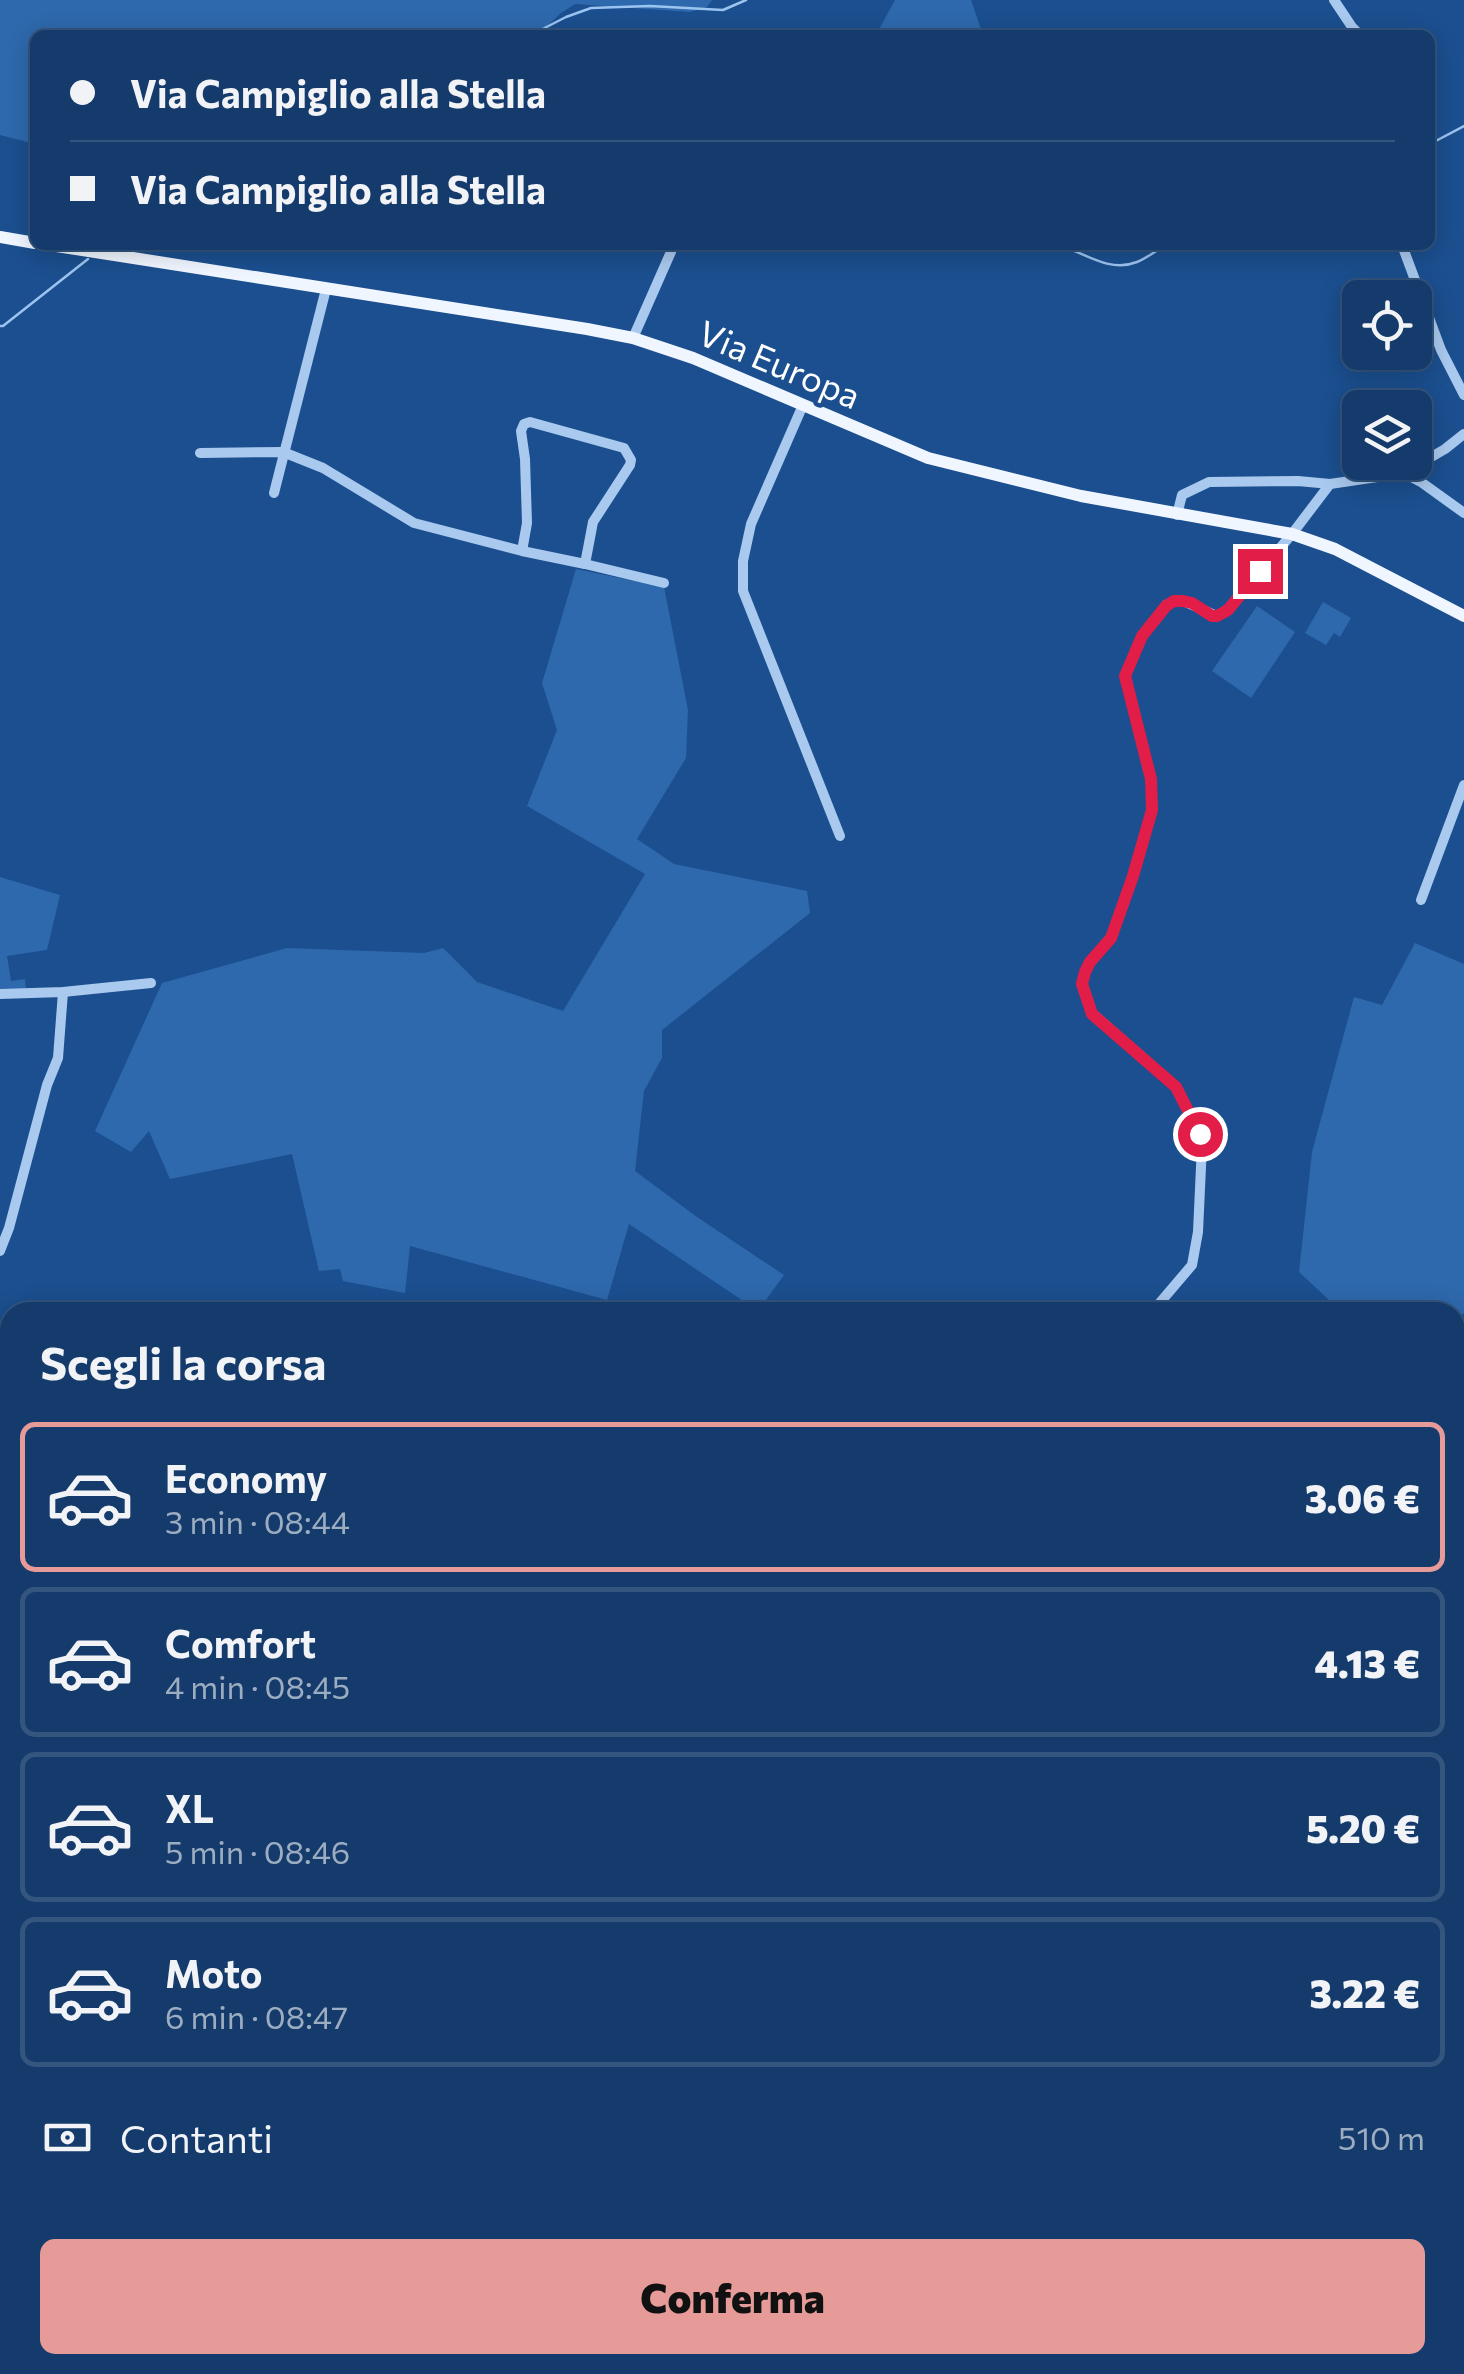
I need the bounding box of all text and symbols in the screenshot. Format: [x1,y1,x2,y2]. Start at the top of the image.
text: Via Campiglio alla Stella [130,69,546,116]
text: Via Campiglio alla Stella [130,165,546,212]
map controls [1342,280,1432,480]
button: locate [1342,280,1432,370]
street label: Via Europa [693,310,867,416]
button: layers [1342,390,1432,480]
route end [1238,549,1283,594]
route start [1178,1112,1223,1157]
text: Scegli la corsa [40,1334,327,1389]
icon: car [45,1452,135,1542]
text: Economy [165,1454,327,1501]
text: 3.06 € [1305,1474,1420,1521]
text: 3 min · 08:44 [165,1501,350,1541]
icon: car [45,1617,135,1707]
text: Comfort [165,1619,316,1666]
text: 4.13 € [1314,1639,1420,1686]
text: 4 min · 08:45 [165,1666,350,1706]
icon: car [45,1782,135,1872]
text: XL [165,1784,214,1831]
text: 5.20 € [1306,1804,1420,1851]
text: 5 min · 08:46 [165,1831,350,1871]
icon: car [45,1947,135,2037]
text: Moto [165,1949,263,1996]
text: 3.22 € [1309,1969,1420,2016]
text: 6 min · 08:47 [165,1996,348,2036]
icon: cash [40,2110,95,2165]
text: Contanti [120,2114,273,2161]
text: 510 m [1338,2117,1425,2157]
button: Conferma [40,2239,1425,2354]

